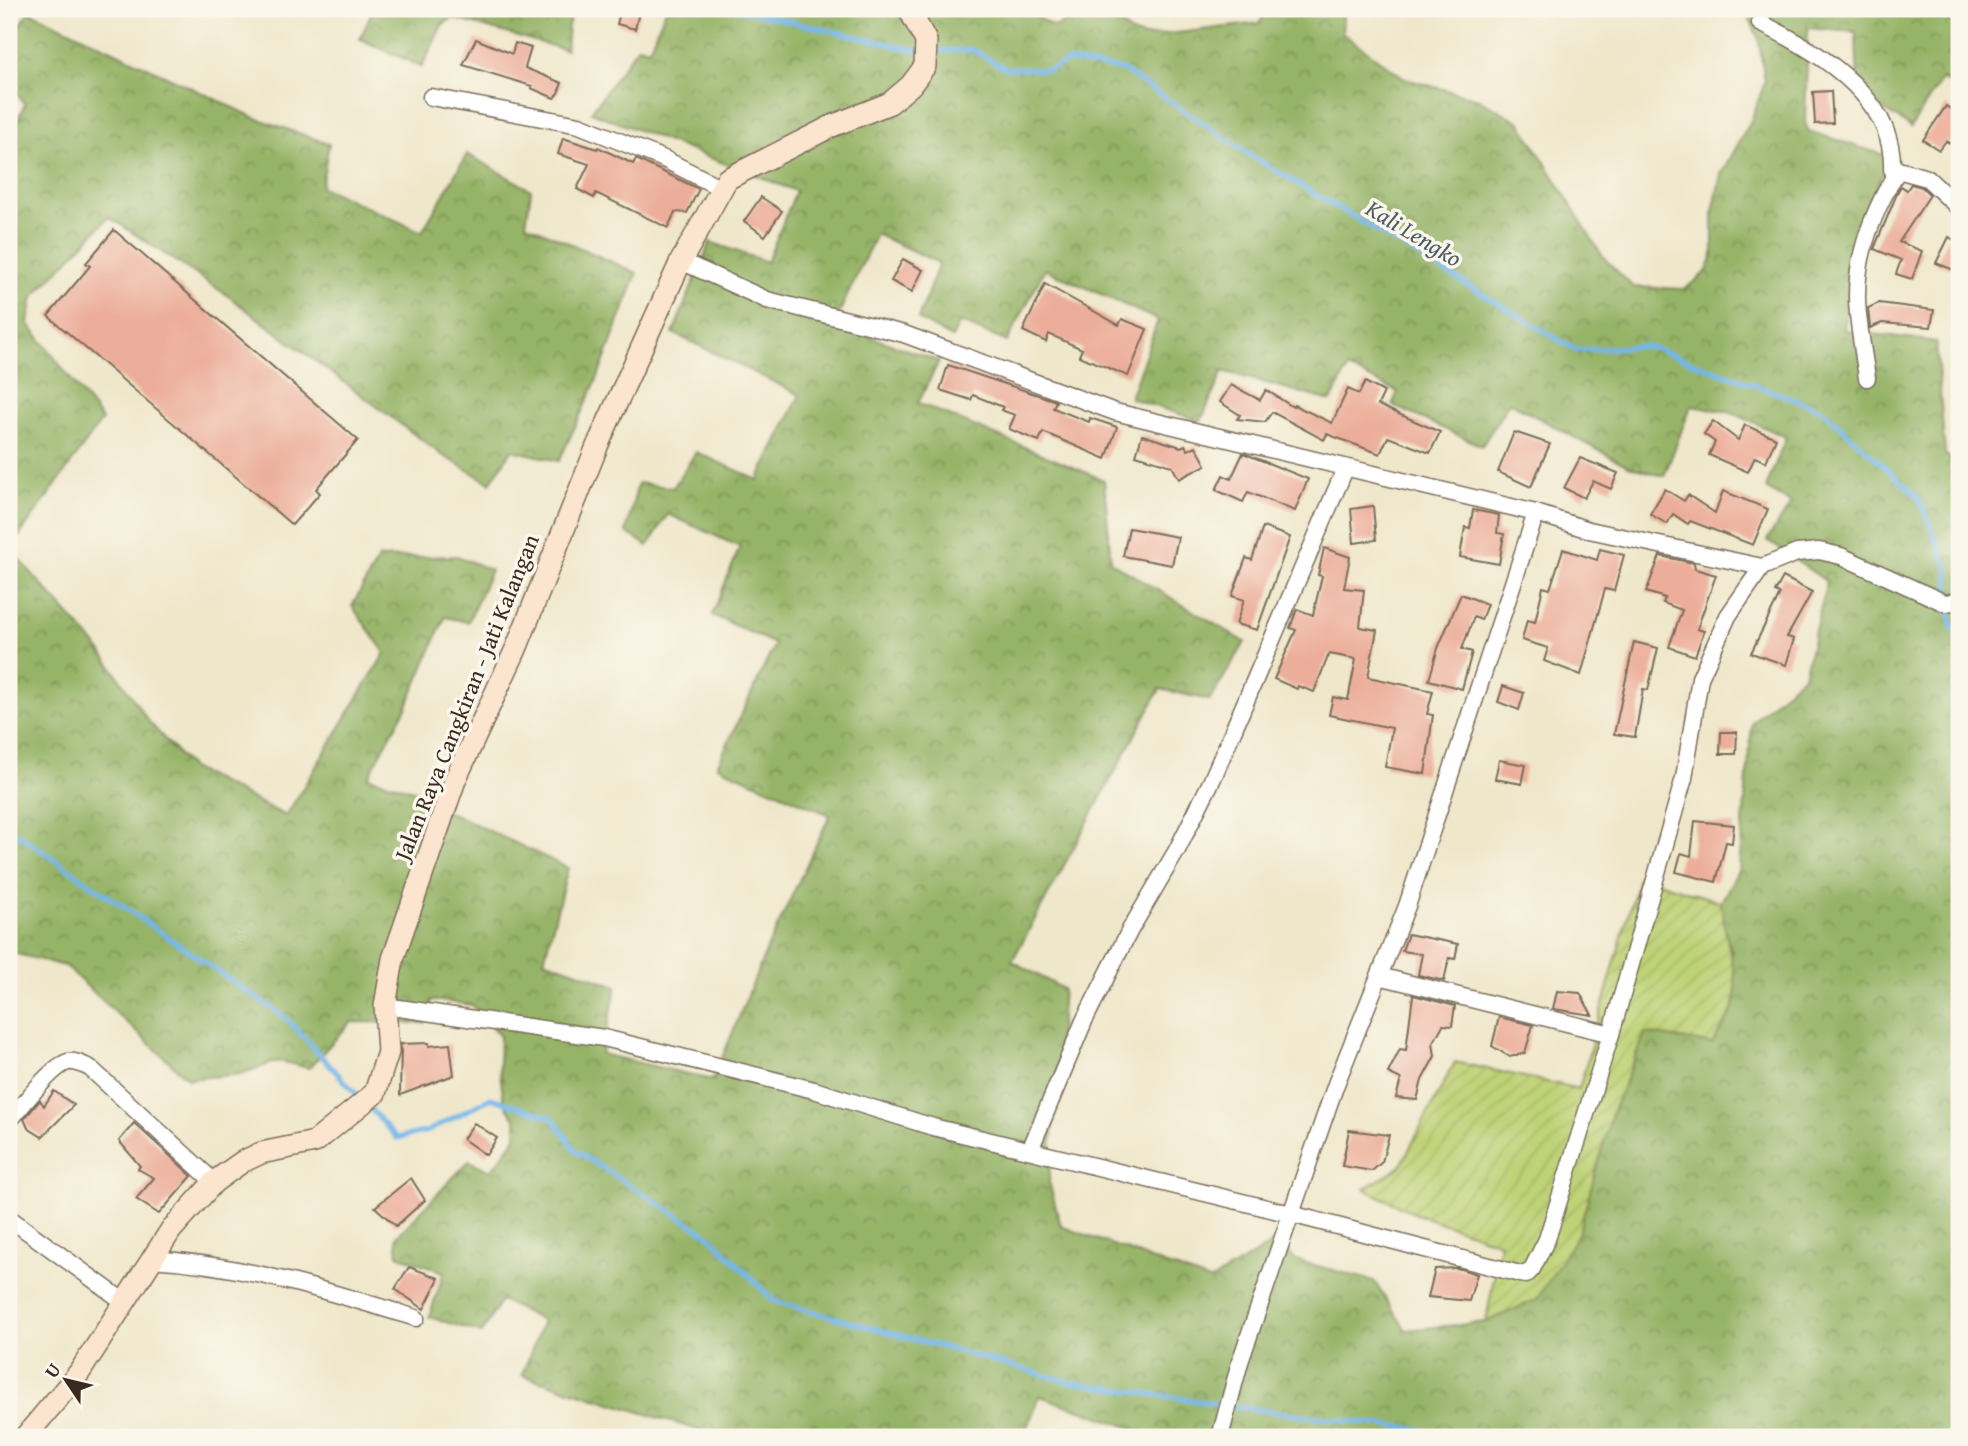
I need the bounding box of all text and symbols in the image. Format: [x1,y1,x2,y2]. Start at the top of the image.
water label: Kali Lengko [1359,190,1469,275]
street label: Jalan Raya Cangkiran - Jati Kalangan [384,529,547,868]
north arrow [32,1344,102,1414]
text: U [37,1357,67,1384]

